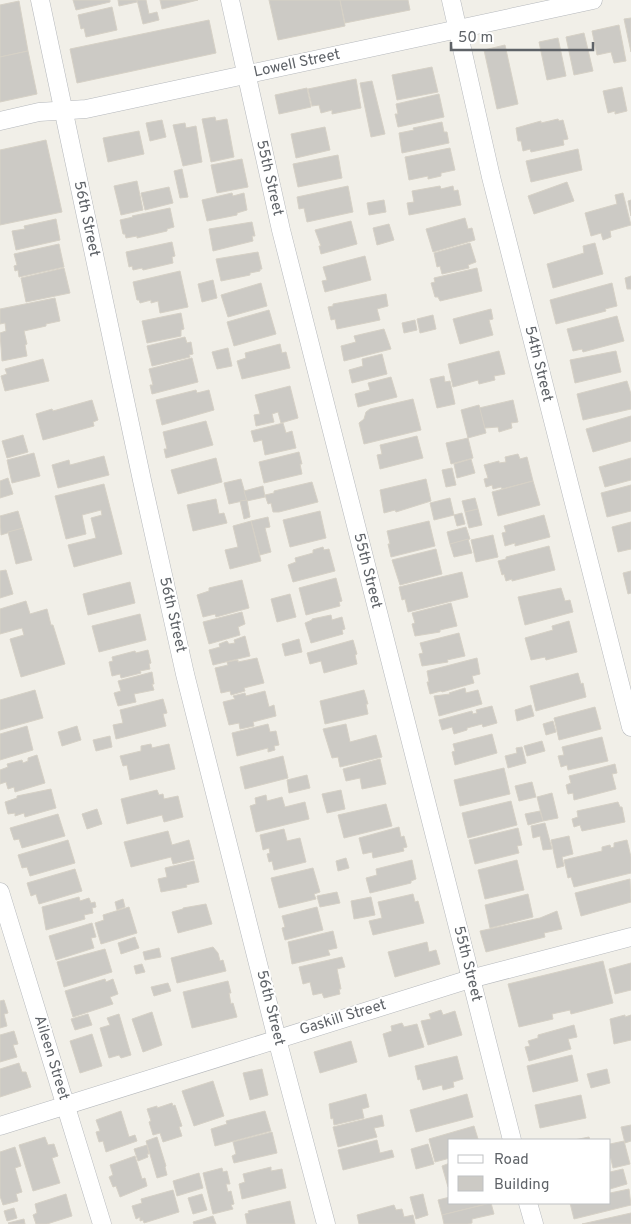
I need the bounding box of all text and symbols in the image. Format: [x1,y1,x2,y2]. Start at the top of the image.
scale bar [451,20,594,52]
text: 50 m [458,29,493,48]
street label: Lowell Street [252,46,342,82]
street label: 55th Street [251,138,287,218]
street label: 56th Street [69,179,103,259]
street label: 54th Street [519,324,557,404]
street label: 55th Street [348,531,386,611]
street label: 56th Street [154,575,190,655]
street label: 55th Street [448,924,486,1004]
street label: 56th Street [251,968,289,1048]
street label: Gaskill Street [297,996,389,1040]
street label: Aileen Street [29,1013,73,1103]
legend [448,1139,611,1204]
text: Road [494,1151,529,1170]
text: Building [494,1176,549,1195]

